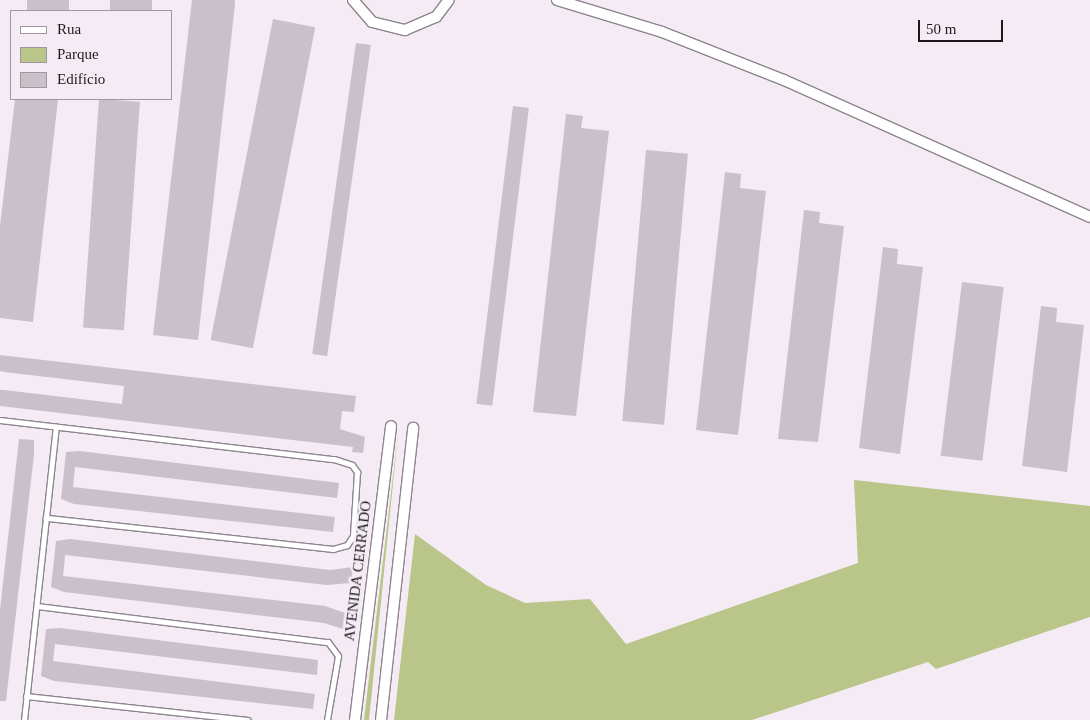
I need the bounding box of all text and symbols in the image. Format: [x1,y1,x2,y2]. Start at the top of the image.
legend [10,10,172,100]
scale bar [920,10,1005,42]
text: Rua [57,21,81,37]
text: 50 m [926,21,956,37]
text: Parque [57,46,99,62]
text: Edifício [57,71,105,87]
street label: AVENIDA CERRADO [340,500,376,642]

